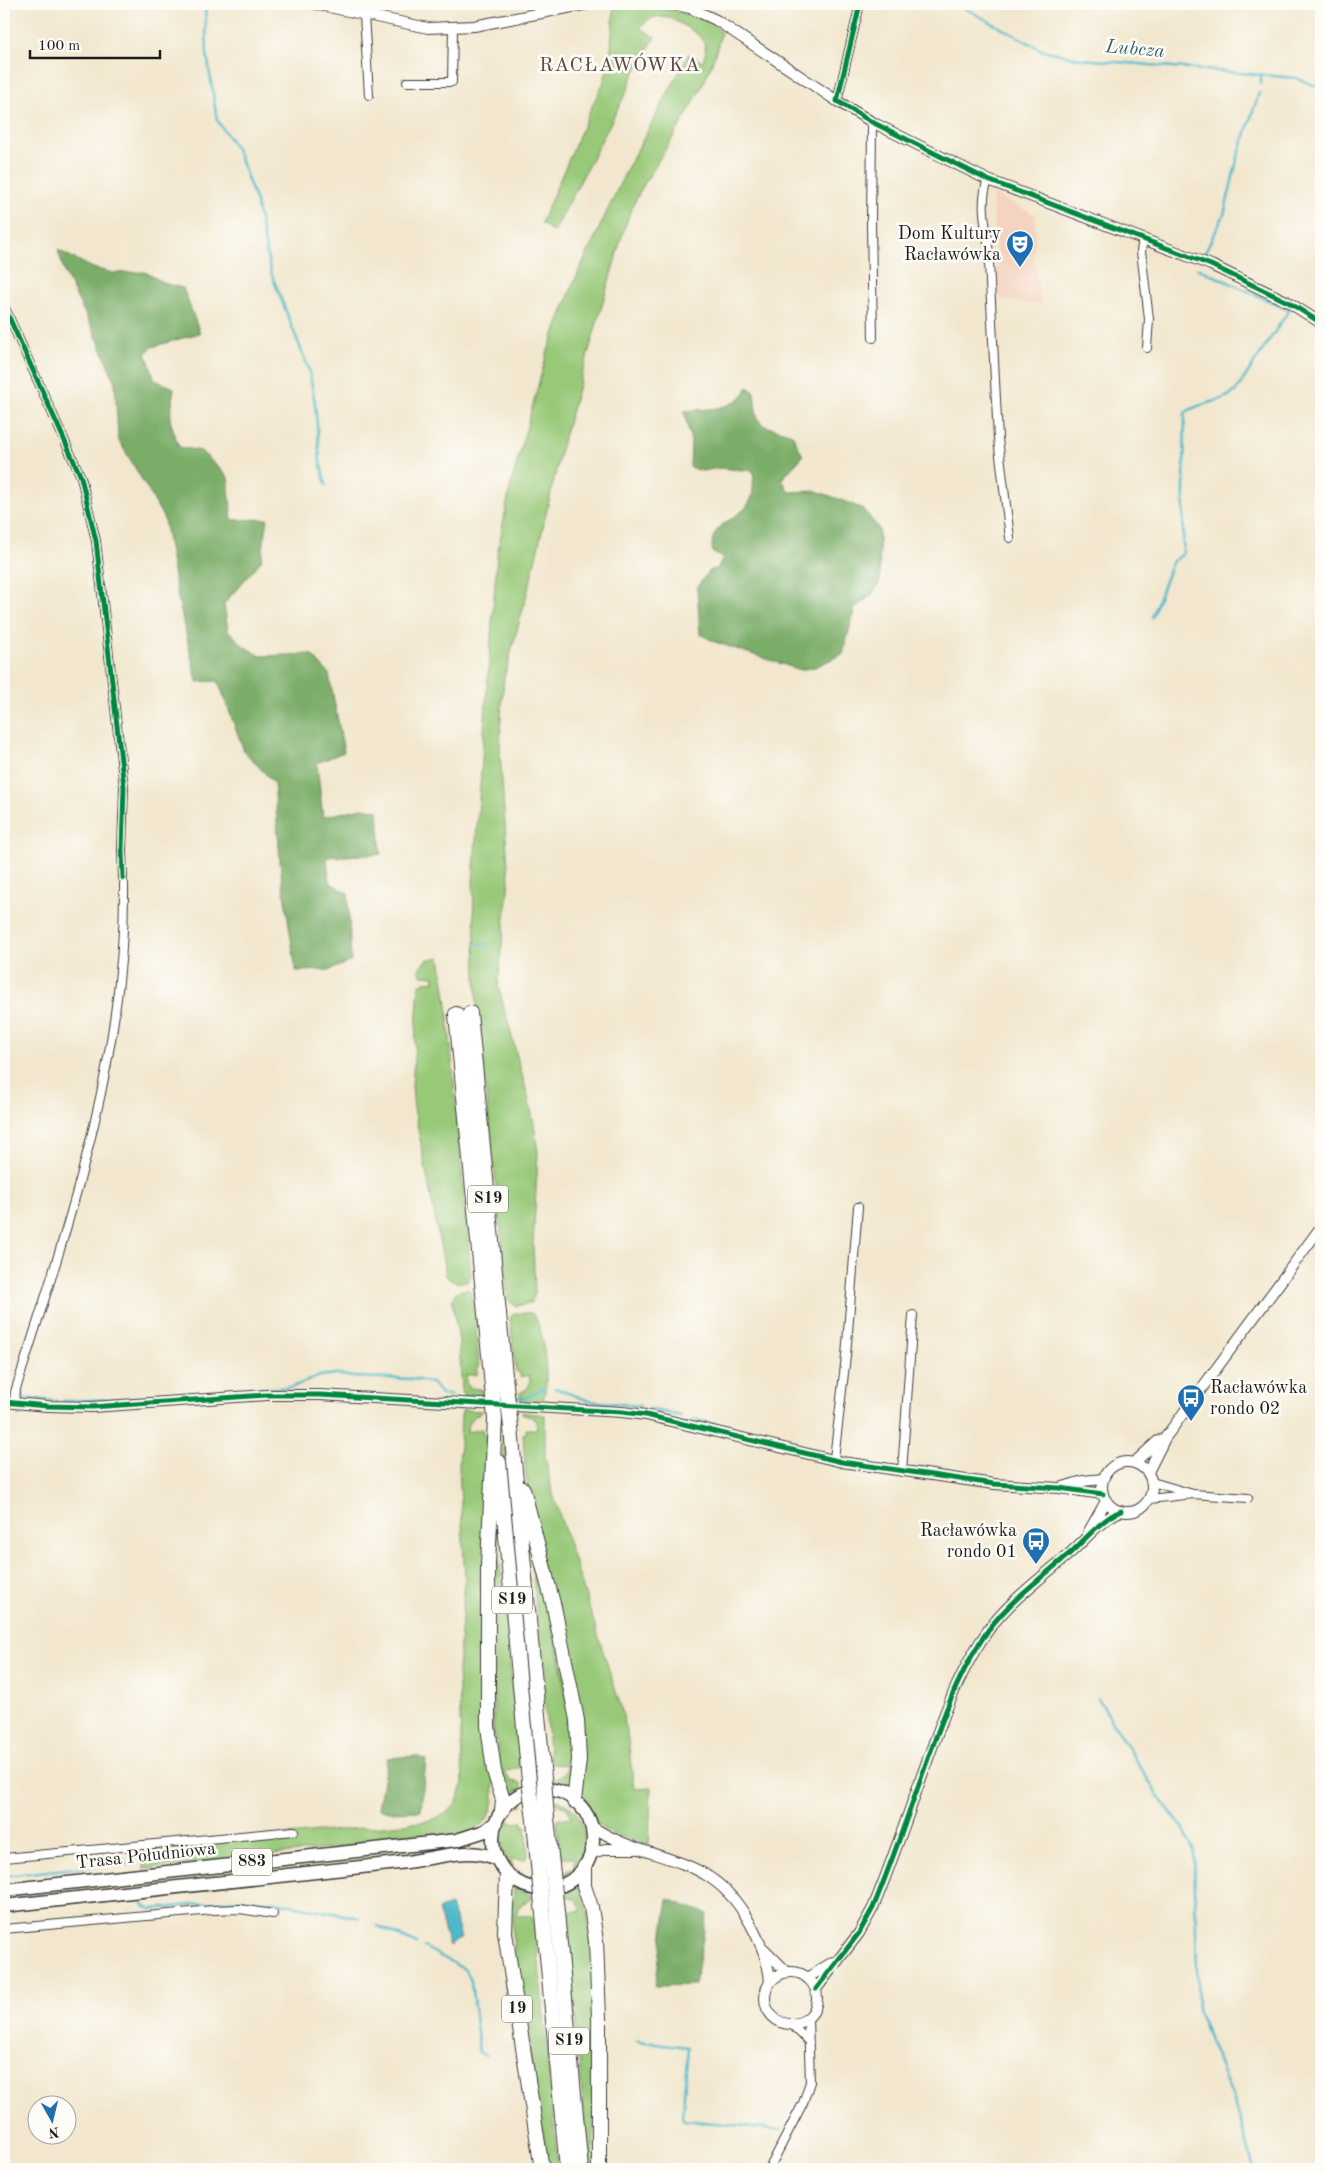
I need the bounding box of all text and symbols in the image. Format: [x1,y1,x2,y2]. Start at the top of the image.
scale bar [30,28,160,60]
water label: Lubcza [1104,38,1165,62]
text: 100 m [38,39,80,54]
district label: RACŁAWÓWKA [539,52,701,76]
place label: Dom Kultury Racławówka [898,225,1001,264]
theatre icon: Dom Kultury Racławówka [1005,229,1035,268]
road number: S19 [468,1186,508,1212]
place label: Racławówka rondo 02 [1210,1379,1307,1418]
bus stop icon: Racławówka rondo 02 [1176,1383,1206,1422]
place label: Racławówka rondo 01 [920,1522,1017,1561]
bus stop icon: Racławówka rondo 01 [1021,1526,1051,1565]
road number: S19 [492,1586,532,1614]
street label: Trasa Południowa [75,1840,217,1872]
road number: 883 [232,1848,272,1875]
road number: 19 [502,1996,532,2022]
road number: S19 [549,2028,589,2054]
north arrow [28,2096,78,2146]
text: N [47,2124,60,2140]

